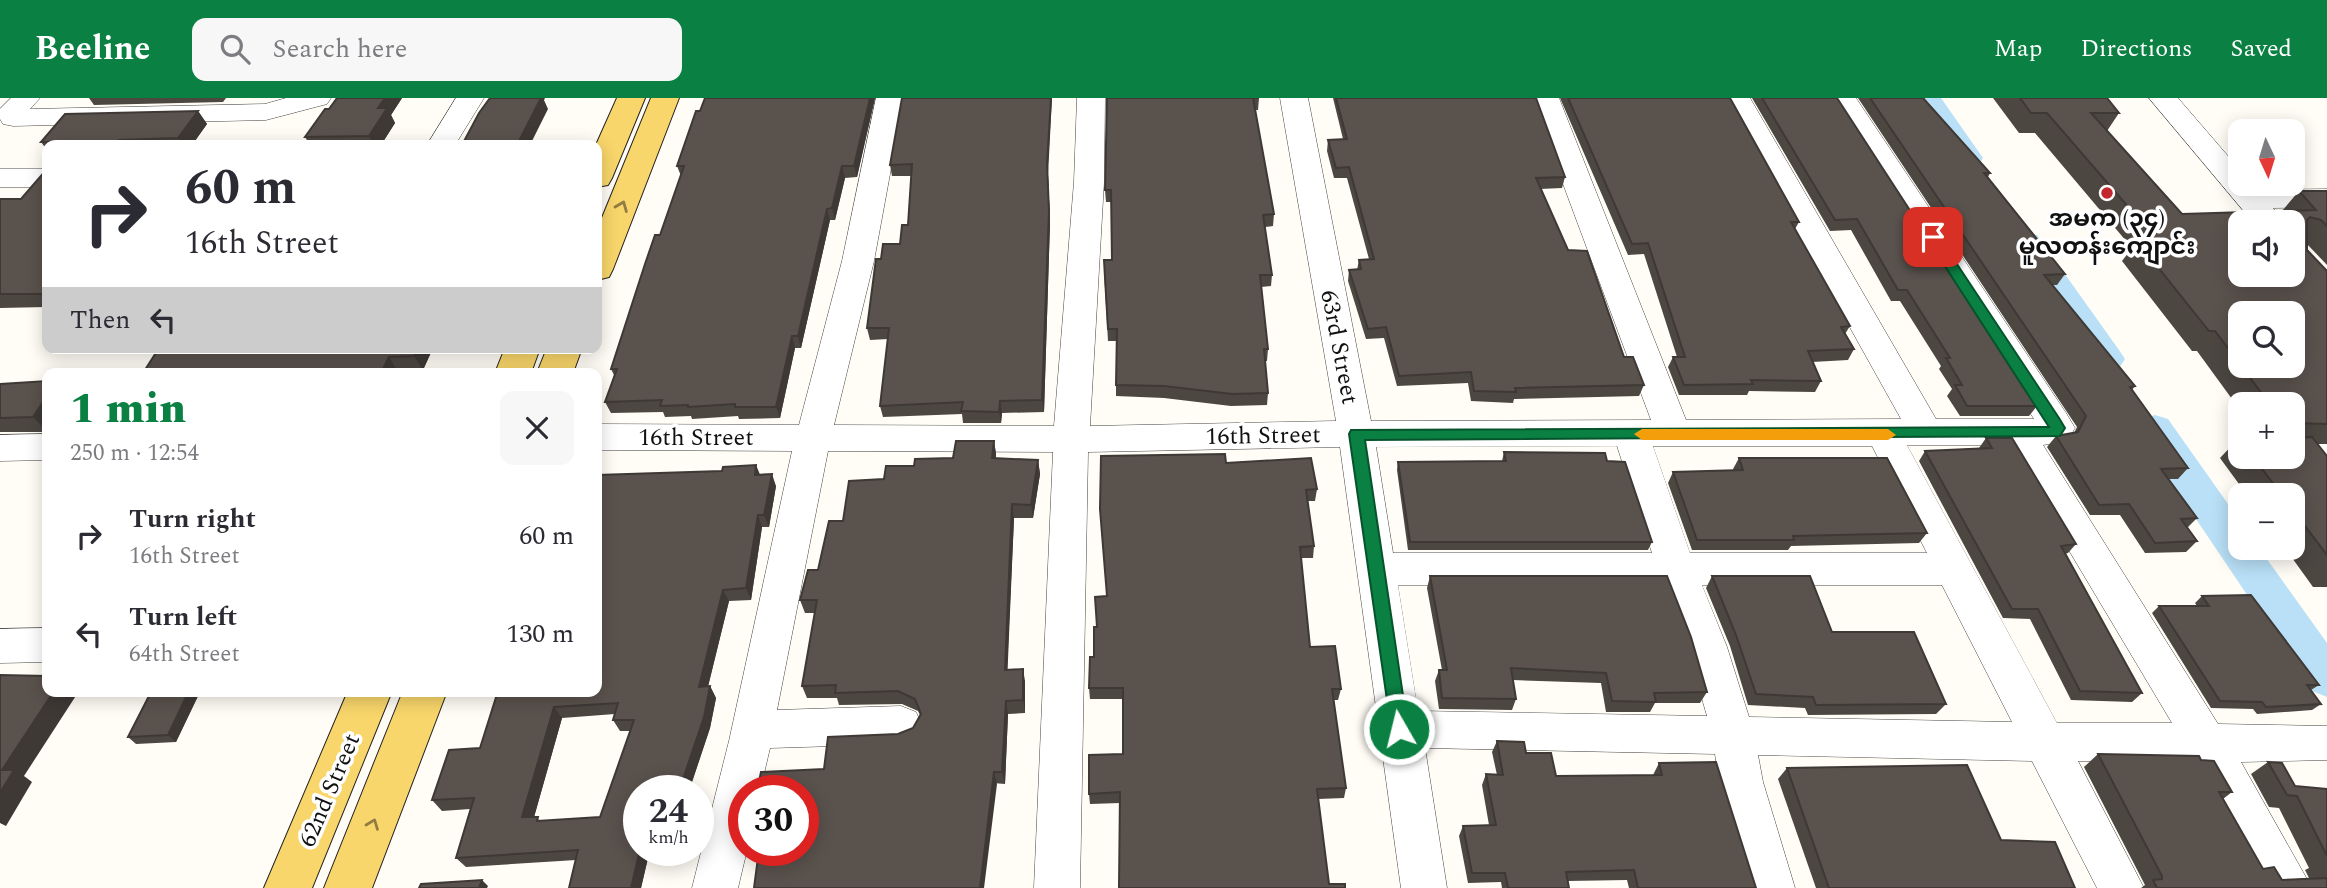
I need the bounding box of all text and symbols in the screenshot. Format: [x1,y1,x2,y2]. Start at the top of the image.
search box [192,18,682,81]
text: Beeline [35,24,150,74]
text: Search here [272,29,407,69]
icon: search [216,30,254,68]
text: Map [1994,31,2042,67]
text: Directions [2080,31,2192,67]
text: Saved [2230,31,2292,67]
north arrow [2228,119,2305,196]
map controls [2228,119,2305,560]
text: 60 m [185,151,296,226]
icon: right [70,168,161,259]
marker: အမက (၃၄) မူလတန်းကျောင်း [2099,185,2115,201]
one-way arrow [614,200,628,212]
place label: အမက (၃၄) မူလတန်းကျောင်း [2019,201,2195,266]
pin [1903,207,1963,267]
button: sound [2228,210,2305,287]
icon: arrive [1914,218,1952,256]
text: 16th Street [185,219,339,268]
street label: 63rd Street [1310,287,1368,408]
text: Then [70,300,130,340]
icon: left [144,301,182,339]
button: search [2228,301,2305,378]
text: 1 min [70,378,186,441]
button: close [500,391,574,465]
button: + [2228,392,2305,469]
street label: 16th Street [1205,417,1321,455]
street label: 16th Street [638,420,754,456]
text: 250 m · 12:54 [70,436,199,471]
button: − [2228,483,2305,560]
text: Turn right [129,499,256,539]
text: 60 m [519,516,574,556]
icon: right [70,517,108,555]
text: 16th Street [129,539,240,574]
text: Turn left [129,597,237,637]
text: 130 m [506,614,574,654]
icon: left [70,615,108,653]
text: 64th Street [129,637,240,672]
position arrow [1362,692,1436,766]
street label: 62nd Street [290,728,370,853]
speed limit sign: 30 [728,775,819,866]
text: 24 [649,785,688,838]
one-way arrow [365,819,379,831]
text: km/h [648,824,689,851]

